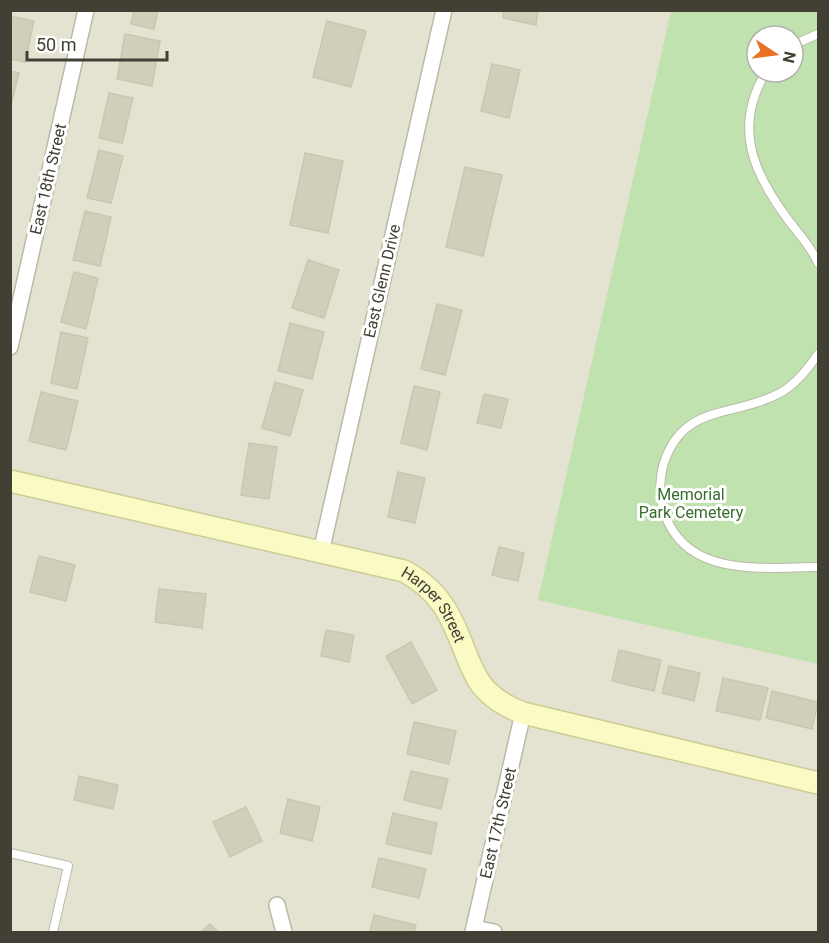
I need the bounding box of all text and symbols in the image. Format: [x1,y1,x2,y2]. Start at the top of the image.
scale bar [27,24,166,62]
north arrow [745,24,805,84]
text: 50 m [36,34,76,55]
text: N [779,50,800,65]
street label: East 18th Street [26,122,70,236]
street label: East Glenn Drive [360,222,404,340]
park label: Memorial Park Cemetery [639,485,744,522]
street label: Harper Street [398,562,470,645]
street label: East 17th Street [476,766,520,880]

